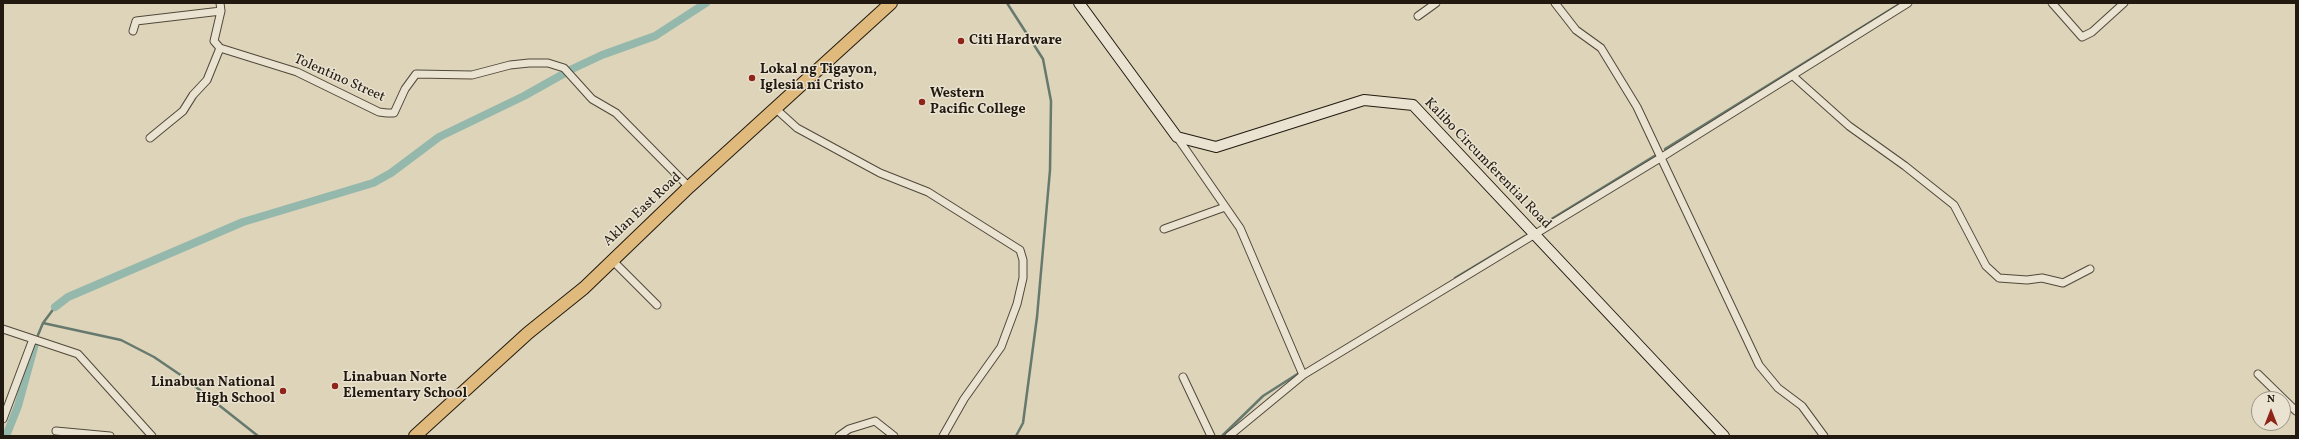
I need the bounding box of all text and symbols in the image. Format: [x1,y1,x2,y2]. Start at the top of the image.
place label: Citi Hardware [969,33,1062,49]
marker: Citi Hardware [956,36,966,46]
street label: Tolentino Street [291,51,387,107]
place label: Lokal ng Tigayon, Iglesia ni Cristo [760,62,877,94]
marker: Lokal ng Tigayon, Iglesia ni Cristo [747,73,757,83]
place label: Western Pacific College [930,86,1026,118]
street label: Kalibo Circumferential Road [1420,95,1554,233]
marker: Western Pacific College [917,97,927,107]
street label: Aklan East Road [601,170,685,250]
place label: Linabuan Norte Elementary School [343,370,467,402]
place label: Linabuan National High School [151,375,275,408]
marker: Linabuan Norte Elementary School [330,381,340,391]
marker: Linabuan National High School [278,386,288,396]
north arrow [2251,391,2291,431]
text: N [2267,392,2275,407]

